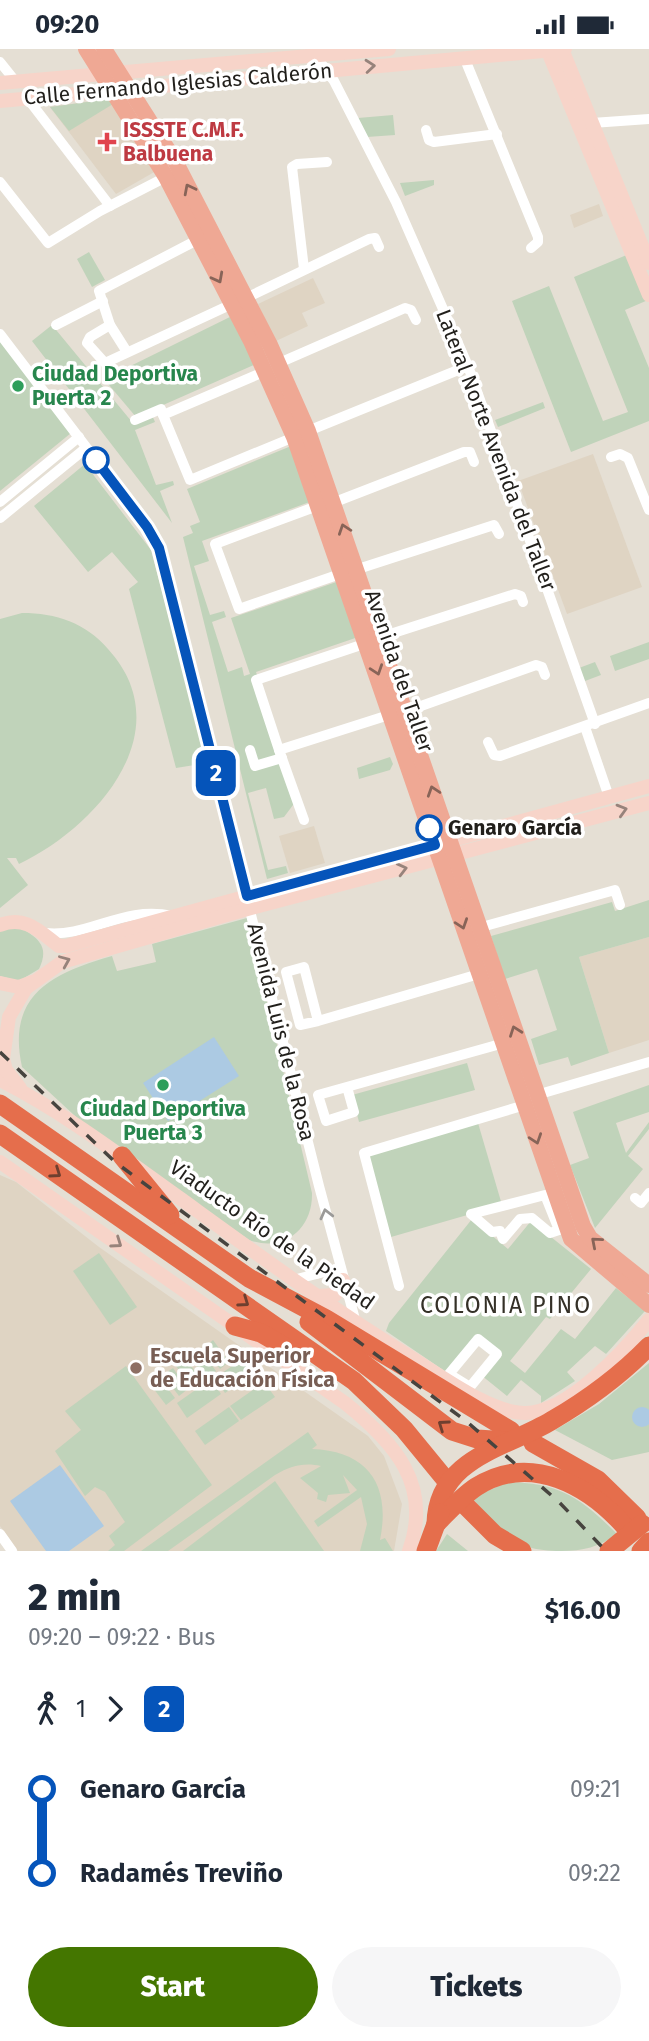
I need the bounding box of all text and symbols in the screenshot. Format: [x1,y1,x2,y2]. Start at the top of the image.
text: 09:20 [35,9,99,40]
street label: Calle Fernando Iglesias Calderón [23,58,333,110]
one-way arrow [365,59,376,74]
place label: ISSSTE C.M.F. Balbuena [123,117,244,167]
marker: ISSSTE C.M.F. Balbuena [97,132,117,152]
one-way arrow [184,183,197,196]
one-way arrow [210,271,224,283]
street label: Lateral Norte Avenida del Taller [430,305,562,595]
place label: Ciudad Deportiva Puerta 2 [32,361,198,411]
marker: Ciudad Deportiva Puerta 2 [10,378,26,394]
unlabelled marker [83,447,109,473]
one-way arrow [338,523,352,535]
street label: Avenida del Taller [359,586,439,756]
one-way arrow [369,663,383,676]
line badge: 2 [193,750,239,796]
text: 2 [210,759,222,787]
one-way arrow [427,785,441,797]
one-way arrow [616,804,628,819]
marker: Genaro García [416,815,442,841]
place label: Genaro García [448,815,582,841]
one-way arrow [396,863,408,877]
one-way arrow [454,917,468,930]
street label: Avenida Luis de la Rosa [241,920,321,1144]
one-way arrow [58,956,70,970]
one-way arrow [509,1026,523,1038]
marker: Ciudad Deportiva Puerta 3 [155,1077,171,1093]
place label: Ciudad Deportiva Puerta 3 [80,1096,246,1146]
one-way arrow [528,1132,542,1145]
street label: Viaducto Río de la Piedad [165,1154,379,1316]
one-way arrow [48,1165,61,1177]
one-way arrow [320,1208,334,1220]
one-way arrow [109,1234,122,1247]
one-way arrow [591,1238,604,1250]
district label: COLONIA PINO [420,1291,592,1319]
one-way arrow [236,1294,249,1306]
place label: Escuela Superior de Educación Física [150,1343,335,1393]
marker: Escuela Superior de Educación Física [128,1360,144,1376]
one-way arrow [438,1421,451,1433]
text: 2 min [28,1574,121,1620]
text: $16.00 [545,1595,621,1626]
text: 09:20 – 09:22 · Bus [28,1623,215,1651]
icon: walk [28,1690,66,1728]
icon: forward [96,1690,134,1728]
text: 1 [76,1695,86,1723]
text: 2 [158,1695,170,1723]
text: Genaro García [80,1774,246,1805]
text: 09:21 [570,1775,621,1803]
text: Radamés Treviño [80,1858,283,1889]
text: 09:22 [568,1859,621,1887]
button: Start [28,1947,318,2027]
button: Tickets [332,1947,621,2027]

